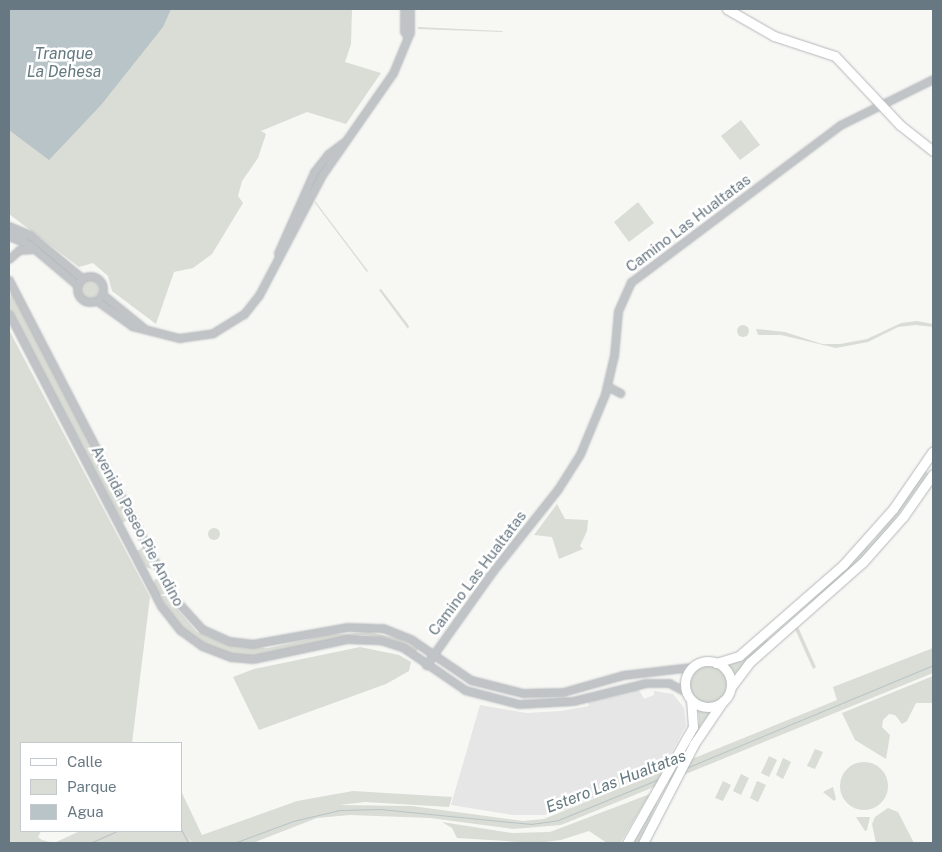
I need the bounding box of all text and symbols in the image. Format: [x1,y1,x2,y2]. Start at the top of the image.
water label: Tranque La Dehesa [27,44,101,82]
street label: Camino Las Hualtatas [622,170,754,276]
street label: Avenida Paseo Pie Andino [88,443,188,609]
street label: Camino Las Hualtatas [424,507,530,639]
legend [20,742,182,832]
water label: Estero Las Hualtatas [543,746,689,818]
text: Calle [67,753,103,770]
text: Parque [67,778,117,795]
text: Agua [67,803,104,820]

